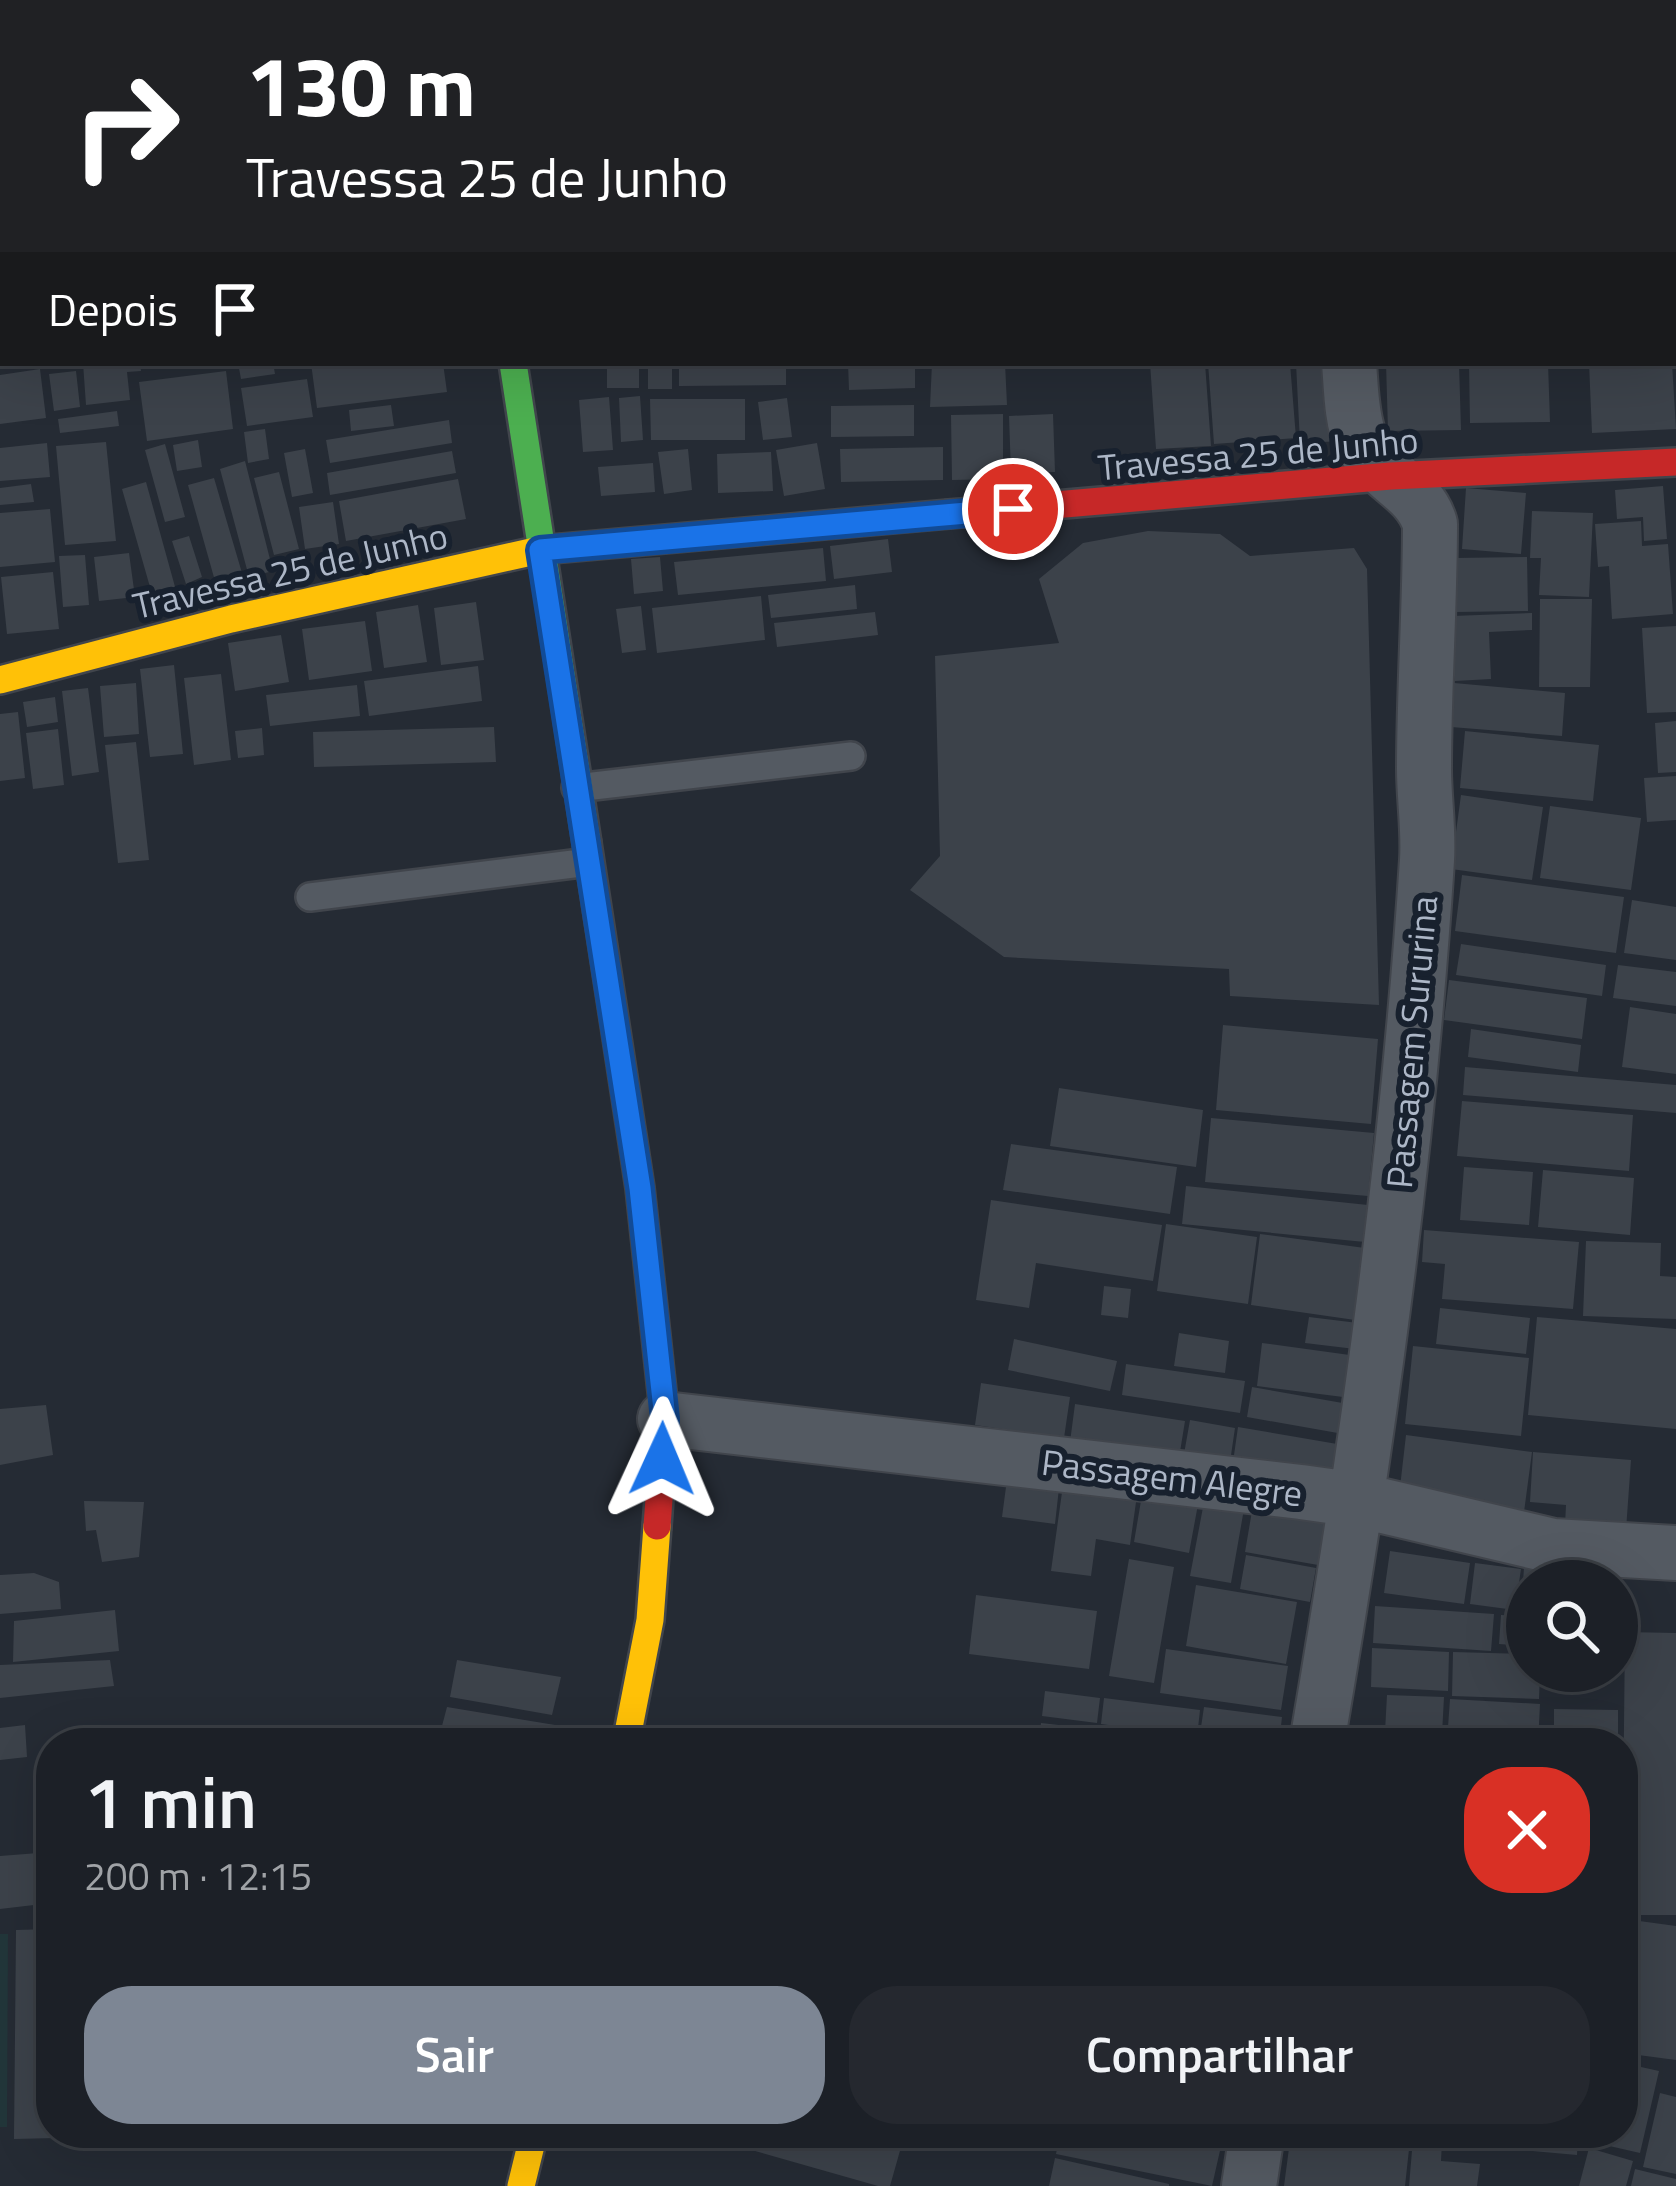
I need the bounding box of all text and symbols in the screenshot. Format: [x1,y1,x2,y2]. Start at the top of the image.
text: 130 m [246,21,476,149]
icon: right [48,48,204,204]
text: Travessa 25 de Junho [246,136,728,218]
text: Depois [48,275,178,343]
icon: arrive [202,276,268,342]
street label: Travessa 25 de Junho [1096,412,1420,494]
pin [962,458,1064,560]
icon: arrive [980,476,1046,542]
street label: Travessa 25 de Junho [127,507,453,633]
street label: Passagem Sururina [1371,893,1451,1191]
position arrow [599,1396,725,1522]
street label: Passagem Alegre [1039,1434,1305,1520]
map controls [1506,1560,1638,1692]
button: search [1506,1560,1638,1692]
text: 1 min [84,1746,257,1856]
button: close [1464,1767,1590,1893]
text: 200 m · 12:15 [84,1846,312,1905]
button: Sair [84,1986,825,2124]
button: Compartilhar [849,1986,1590,2124]

